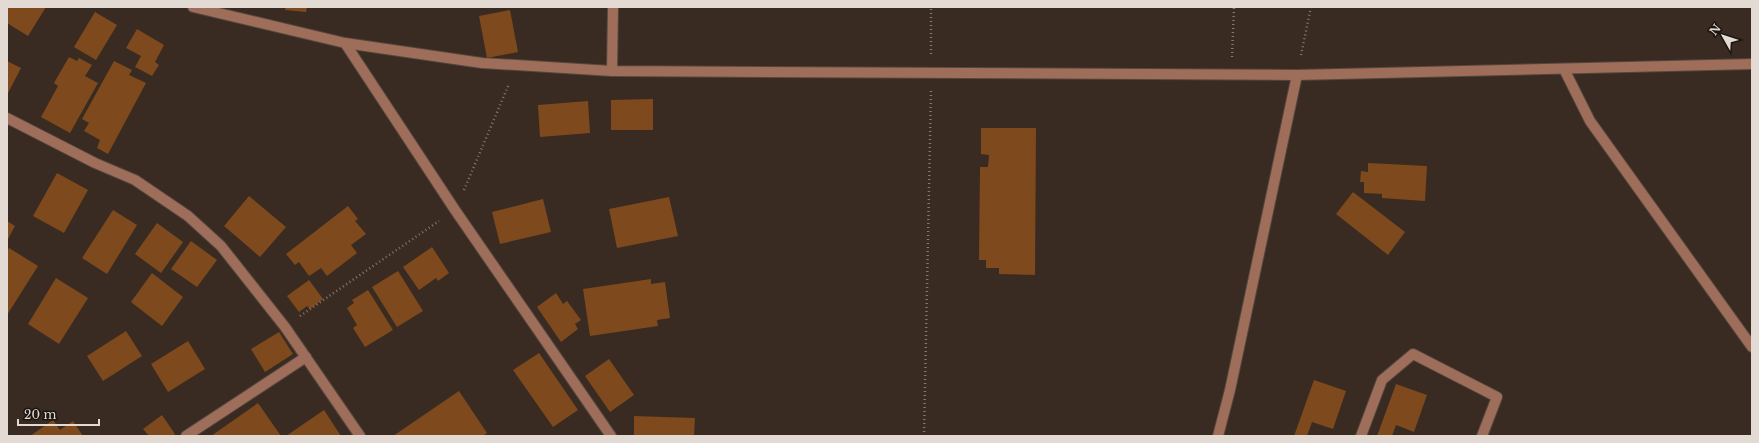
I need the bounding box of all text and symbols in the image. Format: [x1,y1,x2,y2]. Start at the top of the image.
north arrow [1703,16,1743,56]
text: N [1707,21,1724,38]
scale bar [18,401,99,427]
text: 20 m [24,407,56,422]

